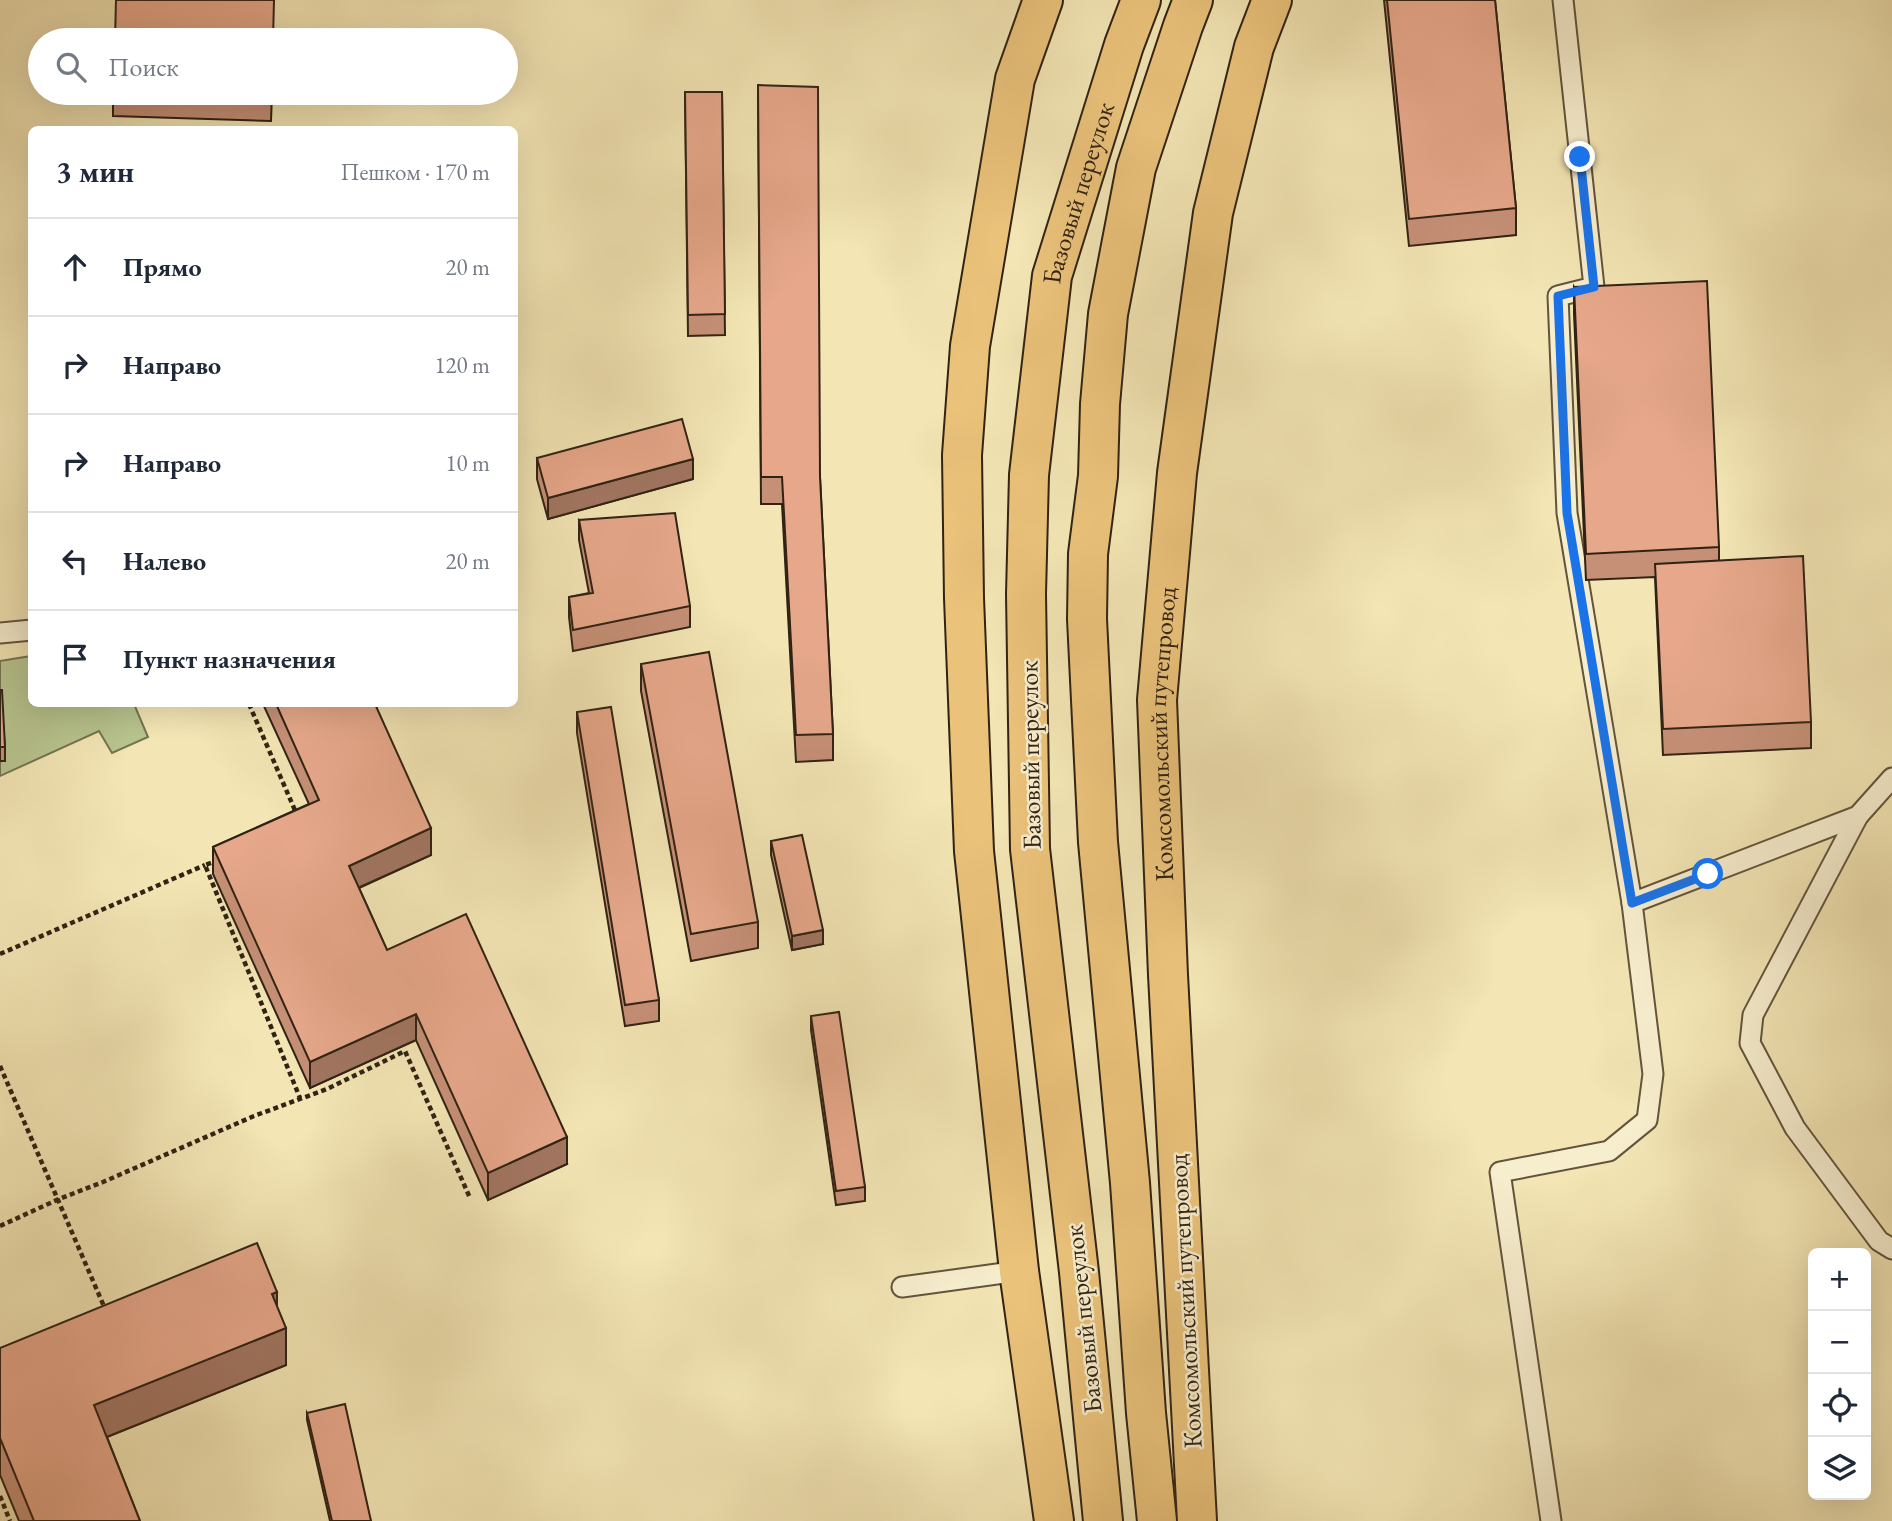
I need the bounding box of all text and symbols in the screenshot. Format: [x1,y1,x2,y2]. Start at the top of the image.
search box [28,28,518,105]
icon: search [52,48,90,86]
text: Поиск [108,50,179,84]
street label: Базовый переулок [1034,97,1122,286]
route end [1564,141,1595,172]
text: 3 мин [56,152,134,191]
text: Пешком · 170 m [341,157,490,187]
icon: ahead [56,248,94,286]
text: Прямо [123,250,202,284]
text: 20 m [445,252,490,282]
icon: right [56,346,94,384]
text: Направо [123,348,221,382]
text: 120 m [434,350,490,380]
icon: right [56,444,94,482]
text: Направо [123,446,221,480]
text: 10 m [445,448,490,478]
icon: left [56,542,94,580]
text: Налево [123,544,206,578]
text: 20 m [445,546,490,576]
street label: Комсомольский путепровод [1140,585,1184,882]
icon: arrive [56,640,94,678]
text: Пункт назначения [123,642,336,676]
street label: Базовый переулок [1011,659,1049,850]
route start [1692,858,1723,889]
street label: Комсомольский путепровод [1160,1153,1210,1449]
street label: Базовый переулок [1056,1222,1110,1415]
map controls [1808,1248,1871,1500]
button: + [1808,1248,1871,1311]
button: − [1808,1311,1871,1374]
button: locate [1808,1374,1871,1437]
button: layers [1808,1437,1871,1500]

